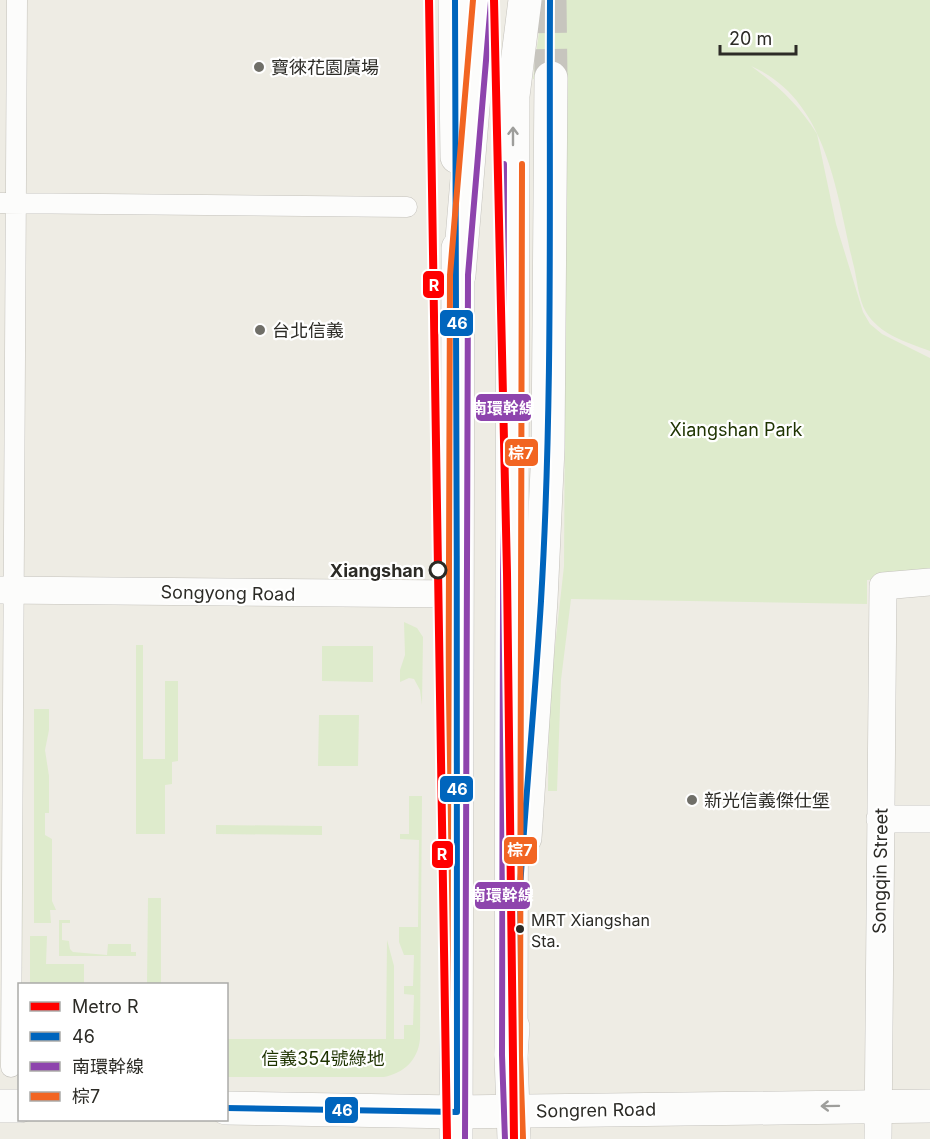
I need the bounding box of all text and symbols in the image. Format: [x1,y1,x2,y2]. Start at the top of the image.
scale bar [720,18,796,56]
text: 20 m [729,28,772,49]
place label: 寶徠花園廣場 [271,57,379,78]
marker: 寶徠花園廣場 [252,60,266,74]
one-way arrow [507,126,519,146]
line badge: R [422,270,445,299]
text: R [429,275,440,295]
line badge: 46 [439,309,474,337]
text: 46 [446,313,468,333]
place label: 台北信義 [272,320,344,341]
marker: 台北信義 [253,323,267,337]
line badge: 南環幹線 [475,393,532,422]
text: 南環幹線 [471,398,535,418]
park label: Xiangshan Park [670,419,803,440]
line badge: 棕7 [504,438,539,467]
text: 棕7 [508,443,534,463]
place label: Xiangshan [330,560,424,581]
marker: Xiangshan [429,561,447,579]
street label: Songyong Road [160,581,296,605]
line badge: 46 [439,775,474,803]
text: 46 [446,779,468,799]
place label: 新光信義傑仕堡 [704,790,830,811]
marker: 新光信義傑仕堡 [685,793,699,807]
street label: Songqin Street [868,808,892,934]
line badge: 棕7 [503,836,538,865]
line badge: R [431,840,454,869]
text: 棕7 [507,840,533,860]
text: R [437,844,448,864]
line badge: 南環幹線 [474,881,531,910]
text: 南環幹線 [470,885,534,905]
place label: MRT Xiangshan Sta. [531,910,650,951]
marker: MRT Xiangshan Sta. [514,923,526,935]
legend [18,983,228,1121]
text: Metro R [72,996,139,1017]
text: 46 [72,1026,95,1047]
park label: 信義354號綠地 [261,1048,385,1069]
text: 南環幹線 [72,1056,144,1077]
text: 棕7 [72,1086,100,1107]
line badge: 46 [324,1096,359,1124]
street label: Songren Road [536,1098,656,1122]
text: 46 [331,1100,353,1120]
one-way arrow [820,1100,840,1111]

